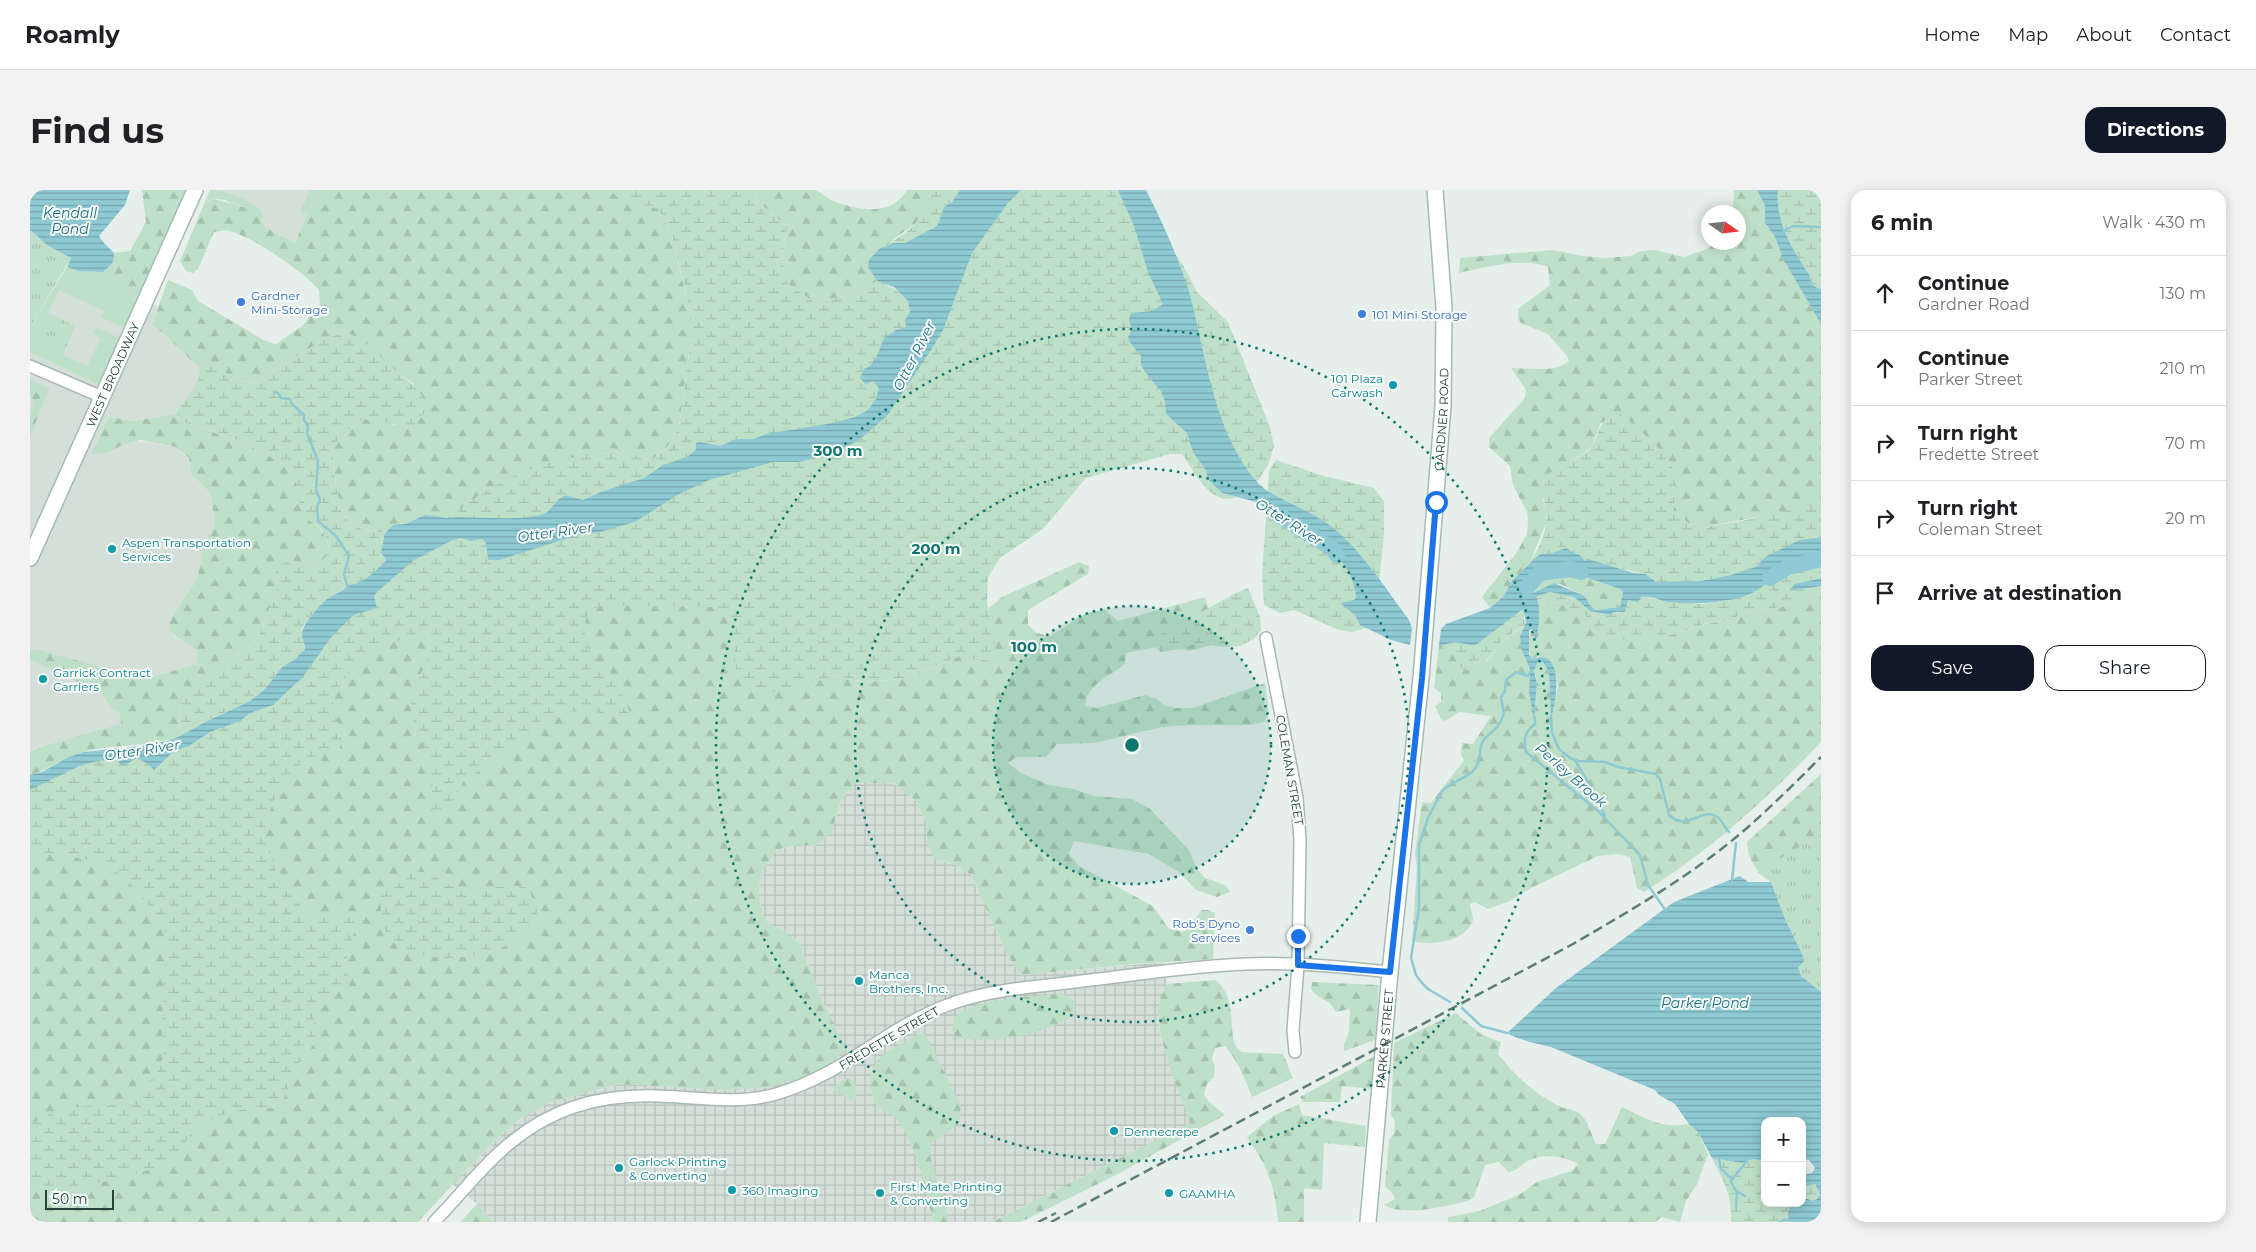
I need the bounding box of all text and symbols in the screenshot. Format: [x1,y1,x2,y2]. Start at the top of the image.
text: Roamly [25,20,120,49]
text: Home [1924,24,1980,46]
text: Map [2008,24,2048,46]
text: About [2076,24,2132,46]
text: Contact [2160,24,2231,46]
button: Directions [2085,107,2226,153]
text: Find us [30,109,164,152]
water label: Kendall Pond [43,204,97,238]
north arrow [1701,205,1746,250]
text: 6 min [1871,210,1933,235]
text: Walk · 430 m [2102,213,2206,232]
text: Continue [1918,272,2009,295]
icon: ahead [1871,279,1899,307]
text: 130 m [2159,284,2206,303]
place label: Gardner Mini-Storage [251,288,328,317]
text: Gardner Road [1918,295,2030,314]
marker: Gardner Mini-Storage [235,296,247,308]
place label: 101 Mini Storage [1372,307,1467,322]
marker: 101 Mini Storage [1356,308,1368,320]
water label: Otter River [889,318,939,394]
street label: WEST BROADWAY [82,320,142,429]
text: Continue [1918,347,2009,370]
icon: ahead [1871,354,1899,382]
text: 210 m [2159,359,2206,378]
street label: GARDNER ROAD [1430,368,1451,472]
text: Parker Street [1918,370,2023,389]
place label: 101 Plaza Carwash [1331,371,1383,400]
marker: 101 Plaza Carwash [1387,379,1399,391]
text: Turn right [1918,422,2018,445]
icon: right [1871,429,1899,457]
text: 70 m [2165,434,2206,453]
text: 300 m [812,441,863,460]
text: Fredette Street [1918,445,2039,464]
route start [1425,491,1448,514]
water label: Otter River [1252,494,1326,550]
text: Turn right [1918,497,2018,520]
icon: right [1871,504,1899,532]
text: 20 m [2165,509,2206,528]
water label: Otter River [516,518,594,546]
text: Coleman Street [1918,520,2043,539]
place label: Aspen Transportation Services [122,535,251,564]
text: 200 m [911,539,961,558]
marker: Aspen Transportation Services [106,543,118,555]
icon: arrive [1871,579,1899,607]
text: Arrive at destination [1918,582,2122,605]
text: 100 m [1011,637,1057,656]
button: Save [1871,645,2034,691]
button: Share [2044,645,2206,691]
place label: Garrick Contract Carriers [53,665,151,694]
marker: Garrick Contract Carriers [37,673,49,685]
street label: COLEMAN STREET [1273,714,1307,827]
water label: Otter River [103,735,181,765]
centre of rings [1123,736,1141,754]
water label: Perley Brook [1531,739,1611,811]
place label: Rob's Dyno Services [1172,916,1240,945]
marker: Rob's Dyno Services [1244,924,1256,936]
route end [1287,925,1310,948]
place label: Manca Brothers, Inc. [869,967,948,996]
marker: Manca Brothers, Inc. [853,975,865,987]
street label: PARKER STREET [1372,988,1396,1089]
water label: Parker Pond [1661,994,1750,1012]
street label: FREDETTE STREET [836,1003,942,1073]
map controls [1761,1117,1806,1207]
button: + [1761,1117,1806,1162]
place label: Dennecrepe [1124,1124,1199,1139]
marker: Dennecrepe [1108,1125,1120,1137]
place label: Garlock Printing & Converting [629,1154,727,1183]
marker: Garlock Printing & Converting [613,1162,625,1174]
button: − [1761,1162,1806,1207]
place label: First Mate Printing & Converting [890,1179,1002,1208]
place label: 360 Imaging [742,1183,818,1198]
marker: 360 Imaging [726,1184,738,1196]
place label: GAAMHA [1179,1186,1236,1201]
scale bar [45,1187,114,1210]
marker: First Mate Printing & Converting [874,1187,886,1199]
marker: GAAMHA [1163,1187,1175,1199]
text: 50 m [52,1190,88,1208]

